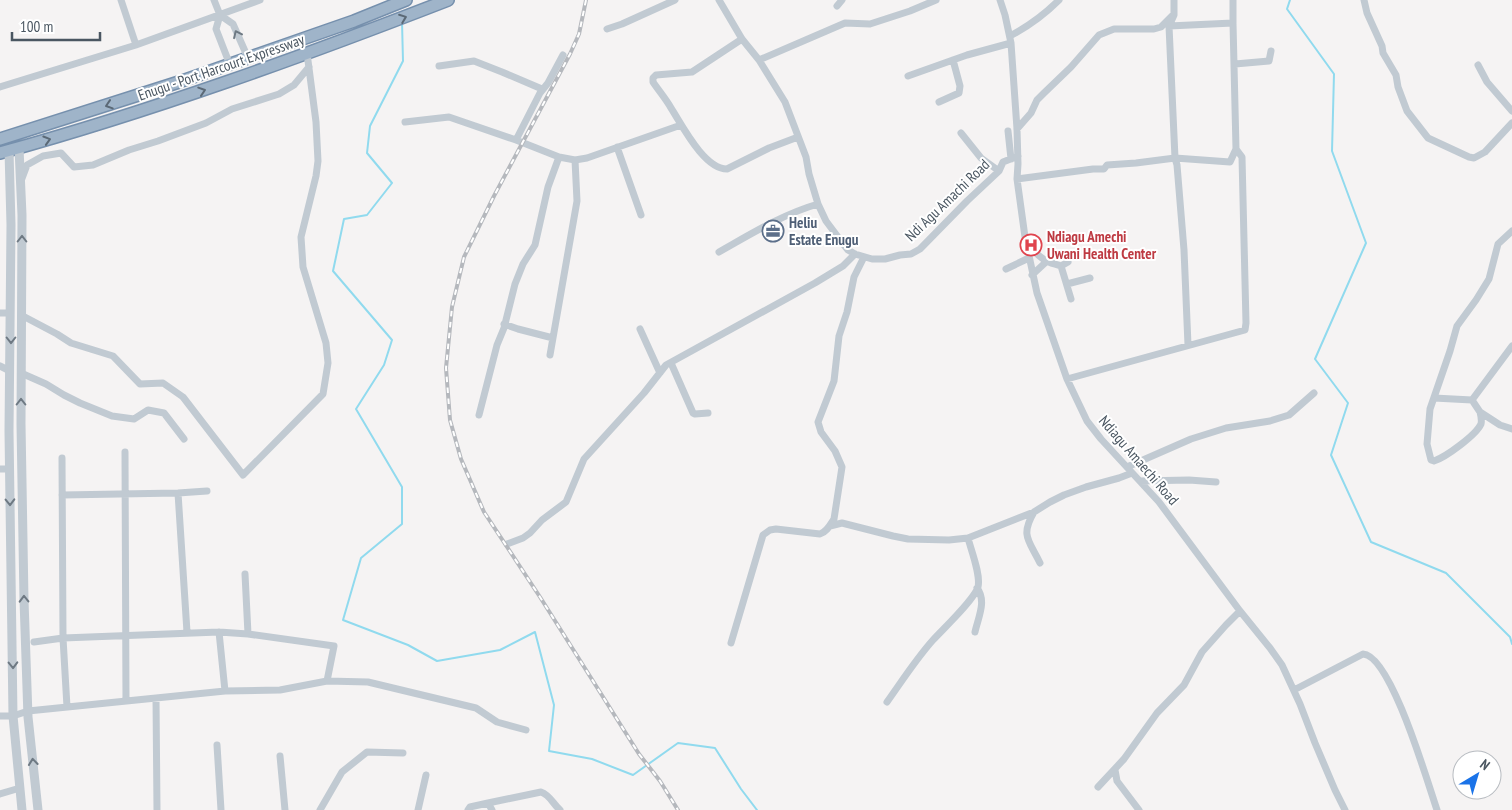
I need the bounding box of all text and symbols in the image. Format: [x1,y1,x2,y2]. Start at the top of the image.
scale bar [12,10,100,42]
one-way arrow [398,13,407,24]
text: 100 m [20,17,53,36]
street label: Enugu - Port Harcourt Expressway [135,29,307,104]
one-way arrow [233,30,244,39]
one-way arrow [197,87,205,97]
one-way arrow [106,99,114,109]
one-way arrow [42,135,50,145]
street label: Ndi Agu Amachi Road [901,155,993,245]
place label: Heliu Estate Enugu [789,213,859,249]
office icon: Heliu Estate Enugu [761,219,785,243]
place label: Ndiagu Amechi Uwani Health Center [1047,227,1157,263]
hospital icon: Ndiagu Amechi Uwani Health Center [1019,233,1043,257]
one-way arrow [17,235,27,243]
one-way arrow [6,336,16,344]
one-way arrow [16,398,26,406]
street label: Ndiagu Amaechi Road [1095,411,1183,509]
one-way arrow [5,498,16,506]
one-way arrow [19,595,29,603]
one-way arrow [8,661,18,669]
north arrow [1452,750,1502,800]
text: N [1476,755,1494,774]
one-way arrow [28,757,39,765]

